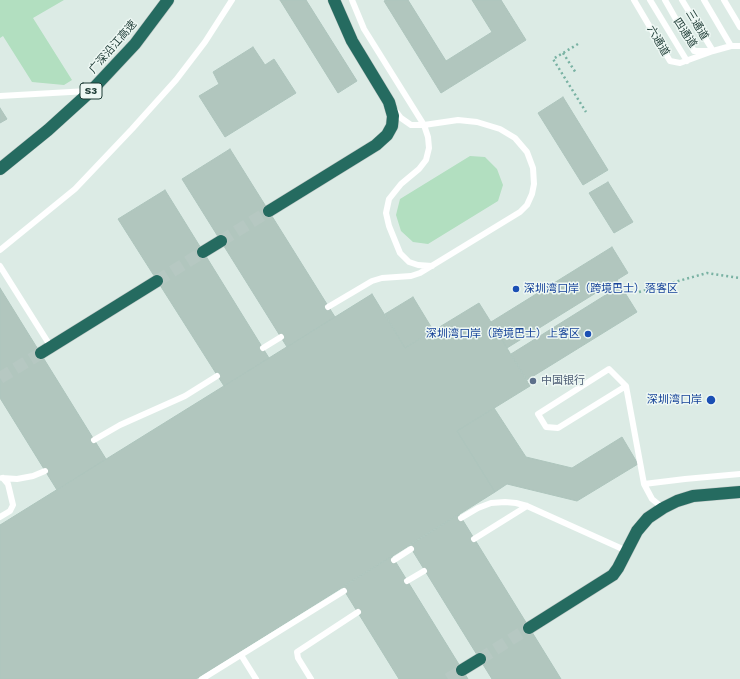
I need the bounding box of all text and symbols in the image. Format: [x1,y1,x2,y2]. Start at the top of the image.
street label: 三通道 [683,7,711,43]
street label: 四通道 [670,16,700,50]
street label: 广深沿江高速 [86,18,140,76]
street label: 六通道 [644,23,672,59]
road number: S3 [80,83,102,99]
place label: 深圳湾口岸（跨境巴士）落客区 [524,282,678,296]
marker: 深圳湾口岸（跨境巴士）落客区 [511,284,521,294]
place label: 深圳湾口岸（跨境巴士）上客区 [426,327,580,341]
marker: 深圳湾口岸（跨境巴士）上客区 [583,329,593,339]
place label: 中国银行 [541,374,585,388]
marker: 中国银行 [528,376,538,386]
place label: 深圳湾口岸 [647,393,702,407]
marker: 深圳湾口岸 [705,394,717,406]

